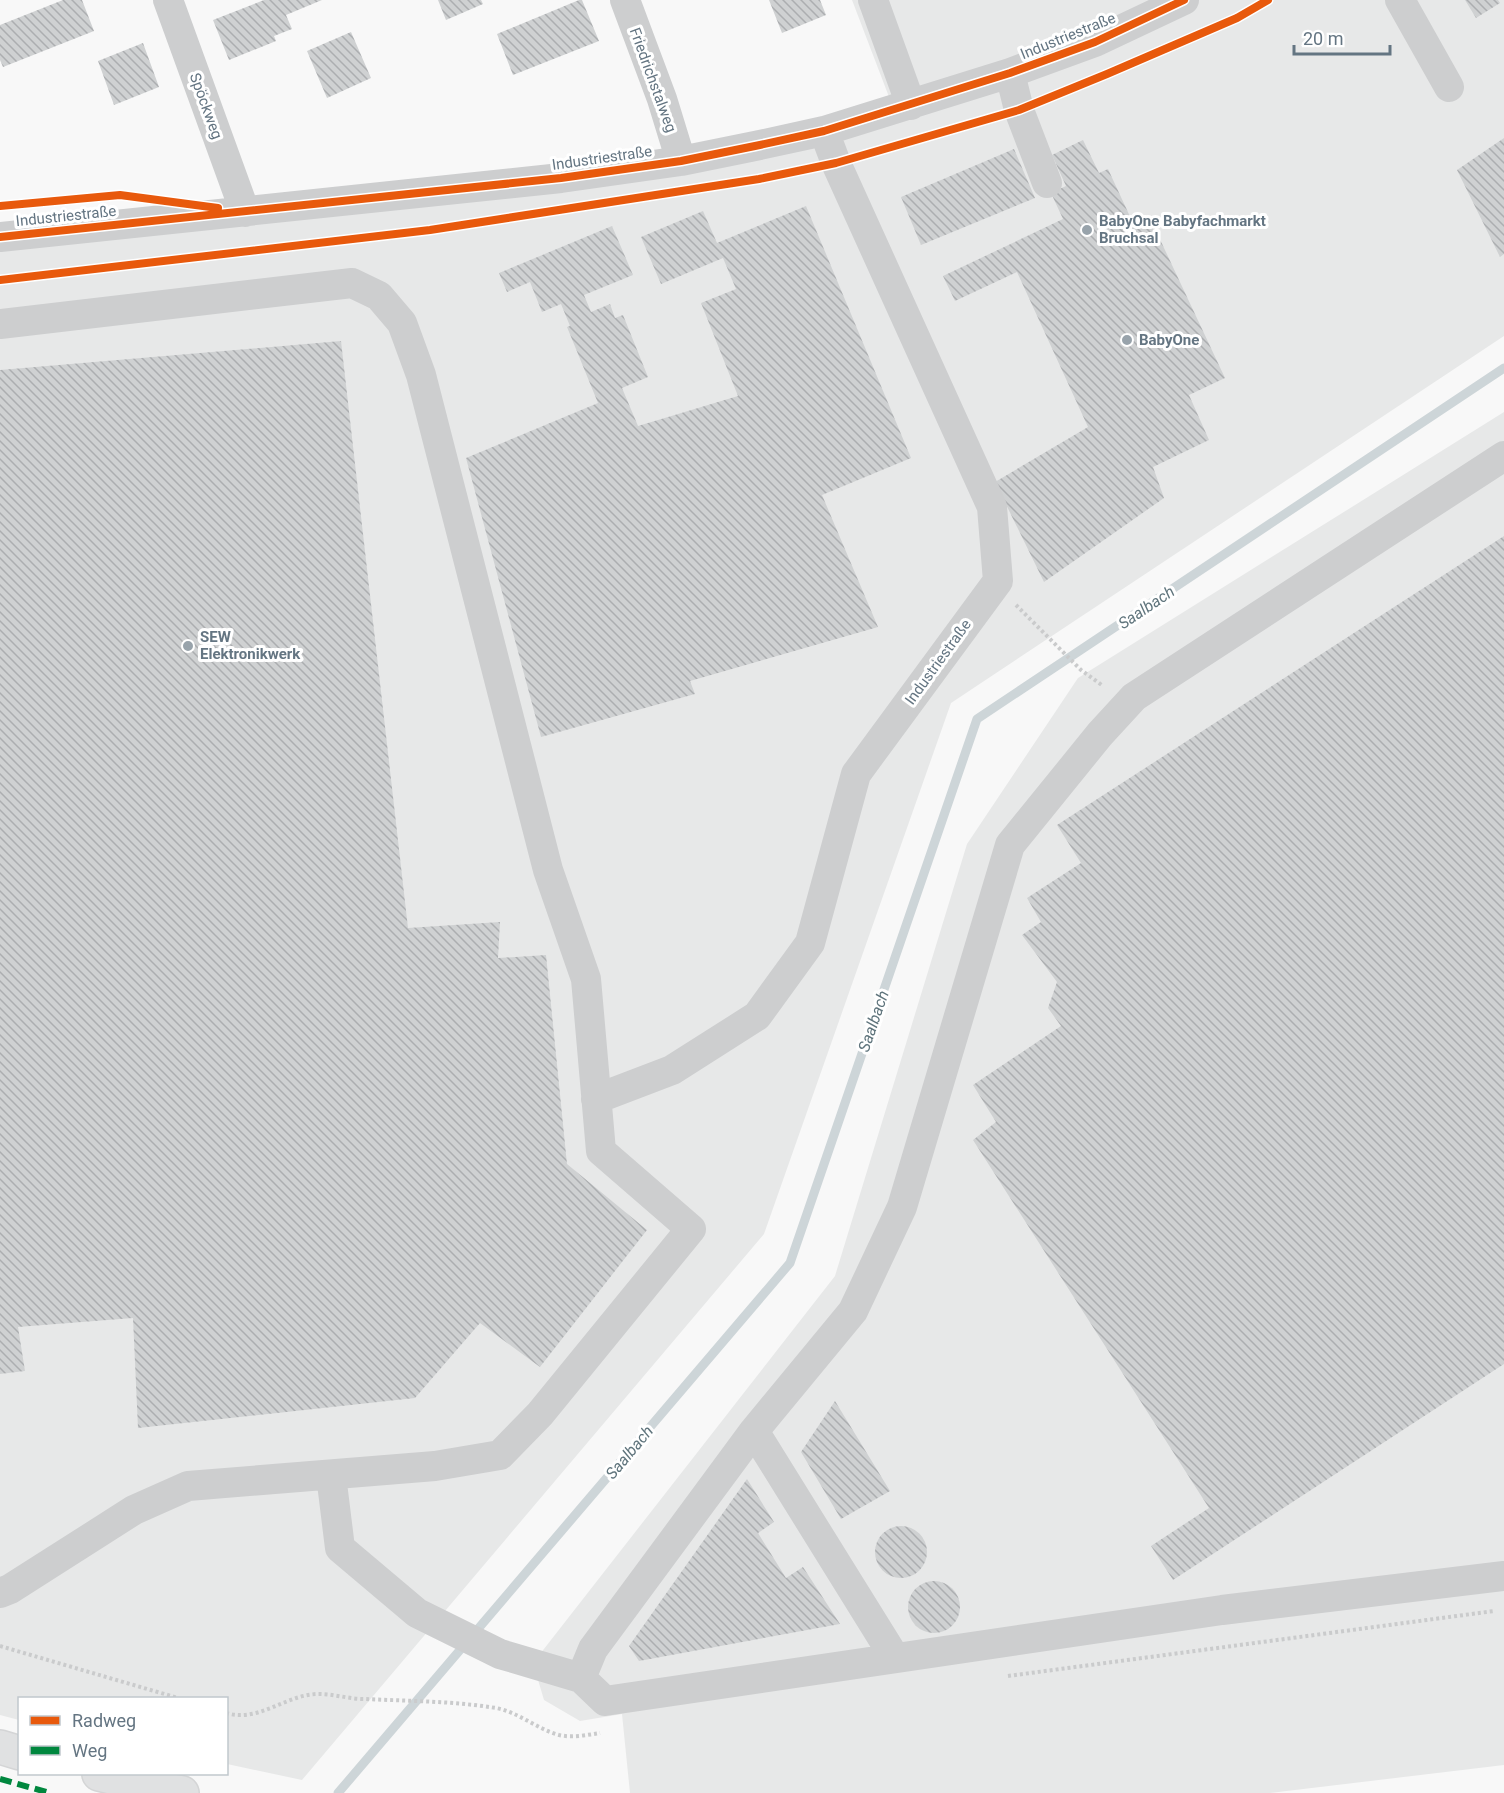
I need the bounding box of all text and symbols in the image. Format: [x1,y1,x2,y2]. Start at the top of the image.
street label: Industriestraße [1018,9,1118,63]
scale bar [1294,18,1390,56]
street label: Friedrichstalweg [626,25,680,135]
text: 20 m [1303,28,1343,49]
street label: Spöckweg [186,71,226,141]
street label: Industriestraße [551,142,653,174]
street label: Industriestraße [15,202,117,230]
place label: BabyOne Babyfachmarkt Bruchsal [1099,212,1266,247]
marker: BabyOne Babyfachmarkt Bruchsal [1080,223,1094,237]
place label: BabyOne [1139,331,1199,349]
marker: BabyOne [1120,333,1134,347]
water label: Saalbach [1115,582,1178,633]
street label: Industriestraße [901,616,975,708]
place label: SEW Elektronikwerk [200,628,301,663]
marker: SEW Elektronikwerk [181,639,195,653]
water label: Saalbach [854,988,893,1054]
water label: Saalbach [602,1422,657,1483]
legend [18,1697,228,1775]
text: Radweg [72,1710,136,1731]
text: Weg [72,1740,107,1761]

